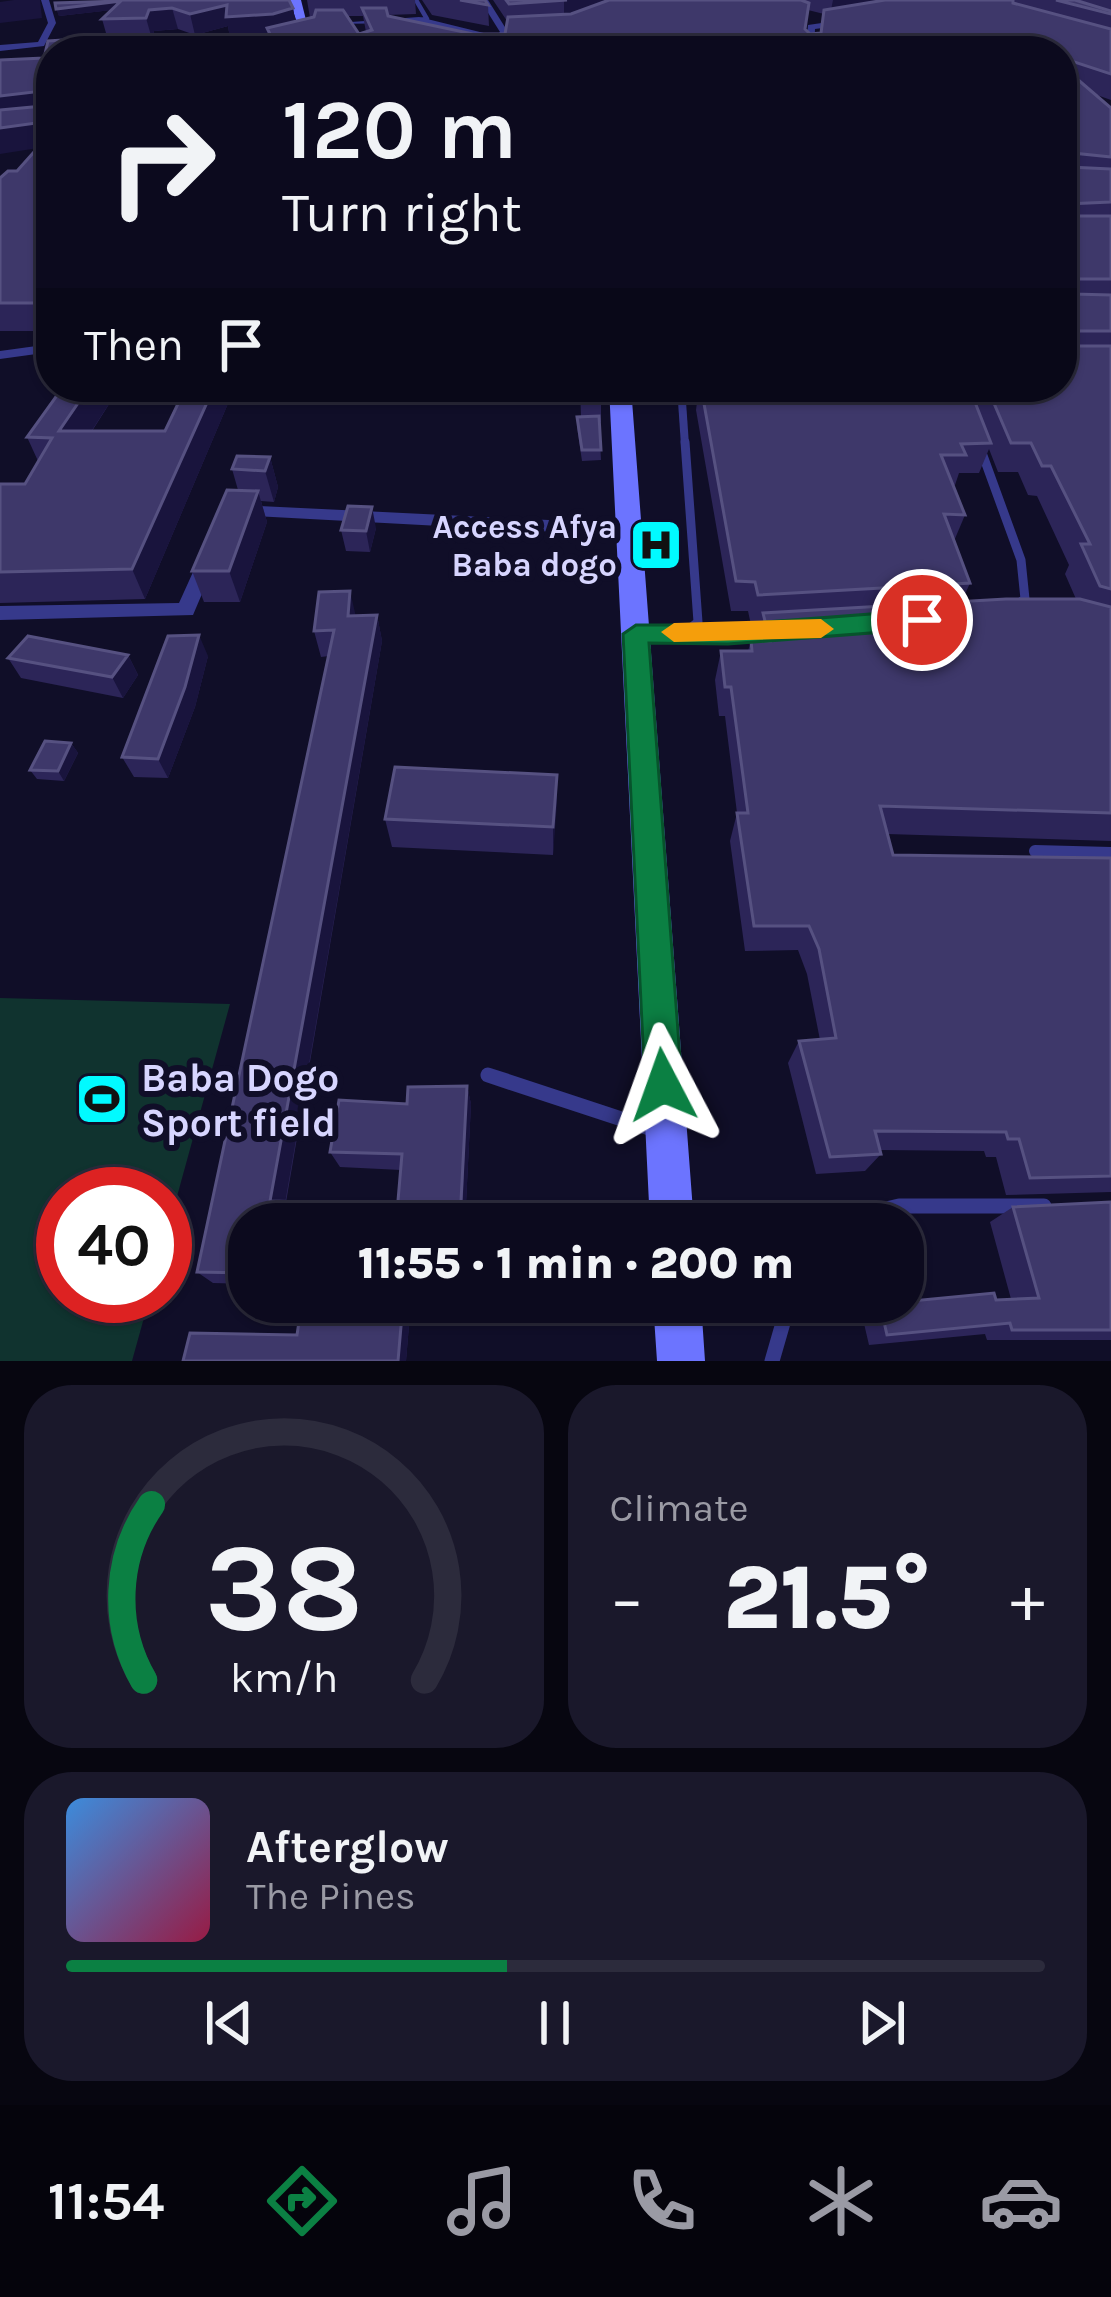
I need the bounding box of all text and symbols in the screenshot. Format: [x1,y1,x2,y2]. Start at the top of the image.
text: 120 m [282,81,517,179]
icon: right [84,84,240,240]
text: Turn right [282,181,522,245]
icon: arrive [208,312,274,378]
text: Then [84,319,184,371]
place label: Access Afya Baba dogo [432,508,617,584]
hospital icon: Access Afya Baba dogo [628,517,684,573]
pin [871,569,973,671]
icon: arrive [889,587,955,653]
position arrow [600,1022,726,1148]
place label: Baba Dogo Sport field [141,1055,339,1146]
sports icon: Baba Dogo Sport field [74,1071,130,1127]
speed limit sign: 40 [36,1167,192,1323]
text: 11:55 · 1 min · 200 m [358,1237,794,1289]
text: Climate [610,1485,749,1531]
text: 38 [205,1515,363,1660]
text: 21.5° [723,1545,931,1651]
text: − [610,1560,644,1638]
text: + [1010,1560,1045,1638]
text: km/h [229,1652,338,1702]
text: Afterglow [246,1821,449,1873]
text: The Pines [246,1873,416,1919]
icon: previous [196,1990,262,2056]
icon: pause [522,1990,588,2056]
icon: next [849,1990,915,2056]
icon: directions [260,2159,344,2243]
icon: music [440,2159,524,2243]
icon: phone [620,2159,704,2243]
icon: climate [799,2159,883,2243]
icon: car [979,2159,1063,2243]
text: 11:54 [48,2169,164,2233]

